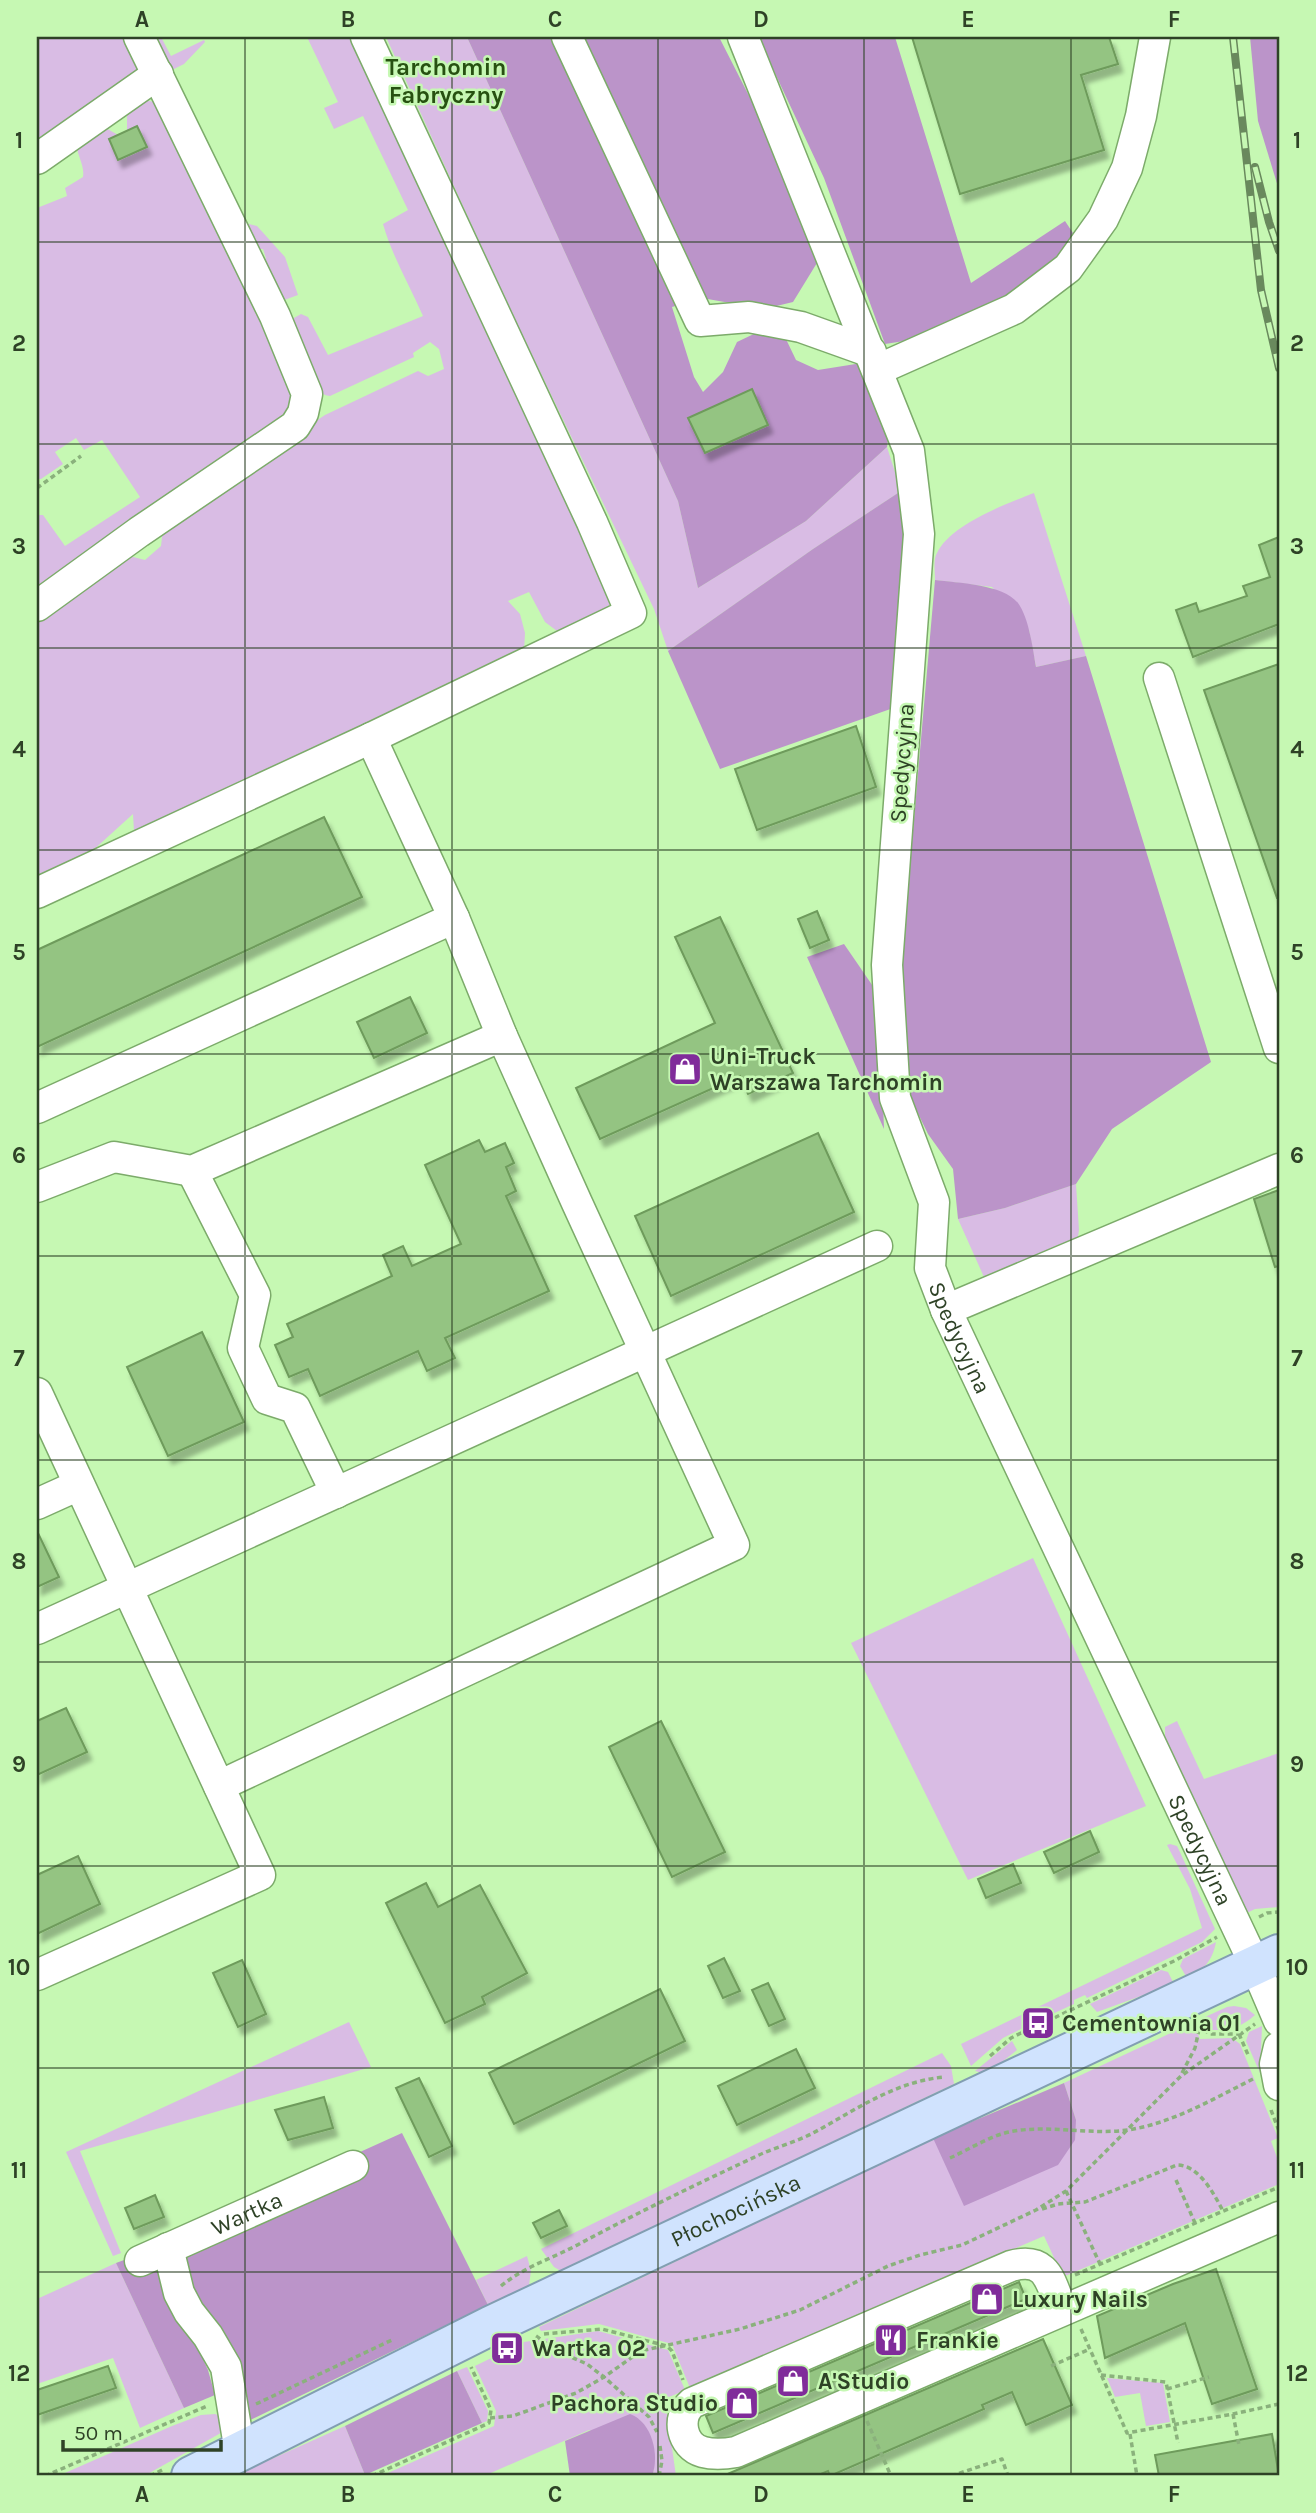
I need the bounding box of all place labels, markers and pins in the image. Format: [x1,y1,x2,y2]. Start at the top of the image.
place label: Uni-Truck Warszawa Tarchomin [710,1043,943,1096]
shop icon: Uni-Truck Warszawa Tarchomin [666,1050,704,1088]
bus stop icon: Cementownia 01 [1019,2004,1057,2042]
place label: Cementownia 01 [1062,2010,1241,2037]
shop icon: Luxury Nails [968,2280,1006,2318]
place label: Luxury Nails [1012,2286,1148,2313]
restaurant icon: Frankie [872,2321,910,2359]
place label: Frankie [916,2327,999,2354]
bus stop icon: Wartka 02 [488,2329,526,2367]
place label: Wartka 02 [532,2335,646,2362]
shop icon: A'Studio [774,2362,812,2400]
place label: A'Studio [818,2368,909,2395]
shop icon: Pachora Studio [723,2384,761,2422]
place label: Pachora Studio [551,2390,718,2417]

